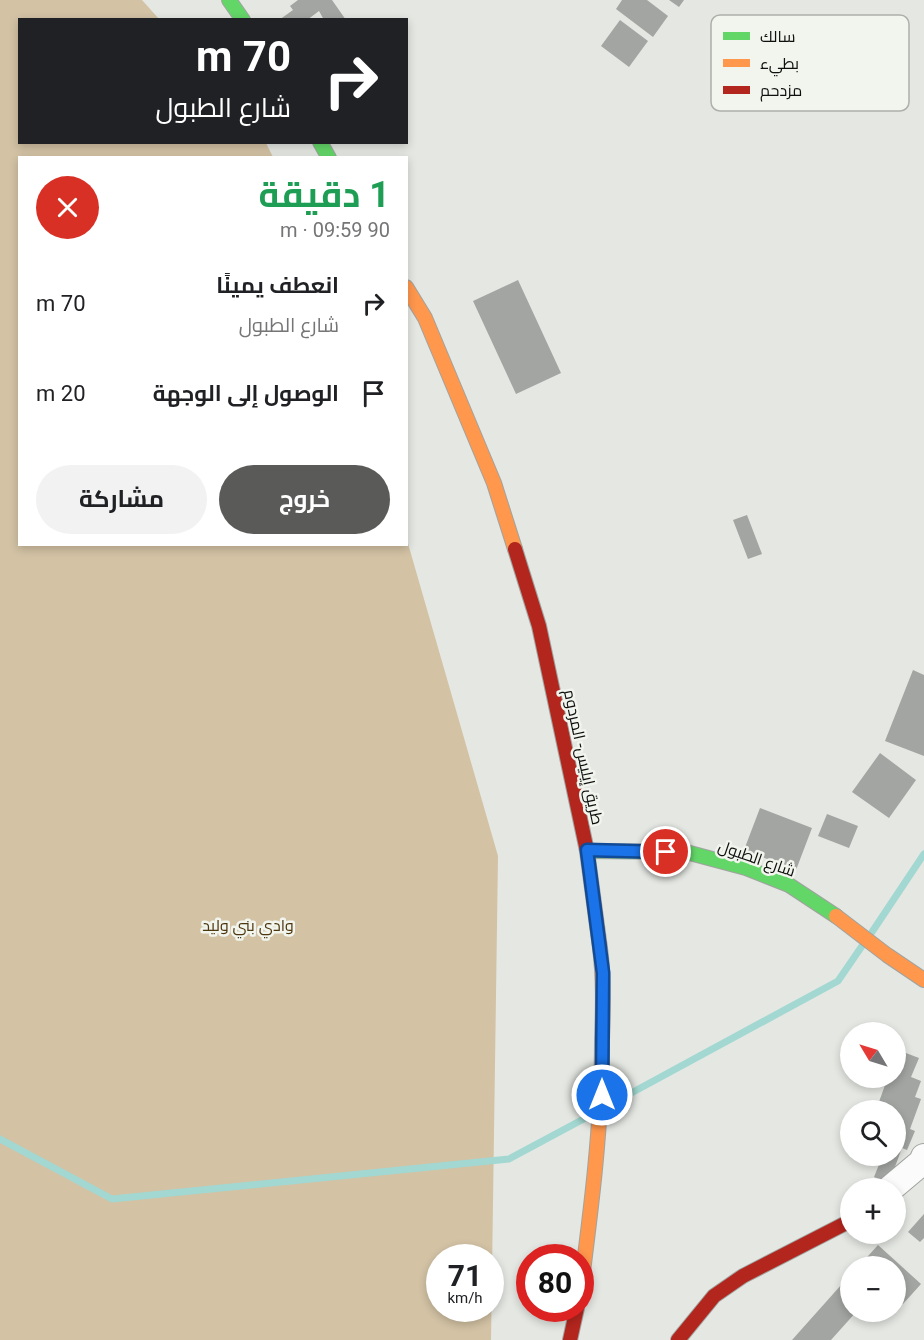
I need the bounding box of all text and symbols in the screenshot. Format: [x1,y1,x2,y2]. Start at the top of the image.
legend [711,15,909,111]
text: سالك [760,27,795,46]
text: 70 m [196,32,291,81]
icon: right [312,42,390,120]
text: بطيء [760,54,799,77]
text: مزدحم [760,81,802,102]
text: شارع الطبول [156,92,291,124]
text: 1 دقيقة [259,174,390,216]
button: close [36,176,99,239]
text: 90 m · 09:59 [280,218,390,242]
text: انعطف يمينًا [216,273,339,298]
icon: right [357,287,390,320]
text: 70 m [36,291,86,316]
text: شارع الطبول [239,313,339,337]
icon: arrive [357,377,390,410]
text: 20 m [36,381,86,406]
text: الوصول إلى الوجهة [153,381,339,406]
button: مشاركة [36,465,207,534]
button: خروج [219,465,390,534]
street label: طريق إيليس- المردوم [558,688,607,827]
pin [640,826,691,877]
icon: arrive [649,835,682,868]
street label: شارع الطبول [715,836,798,882]
park label: وادي بني وليد [202,916,294,939]
north arrow [840,1022,906,1088]
map controls [840,1022,906,1322]
position arrow [570,1063,634,1127]
button: search [840,1100,906,1166]
button: + [840,1178,906,1244]
speed limit sign: 80 [516,1244,594,1322]
button: − [840,1256,906,1322]
text: 71 [448,1258,482,1293]
text: km/h [447,1289,483,1307]

